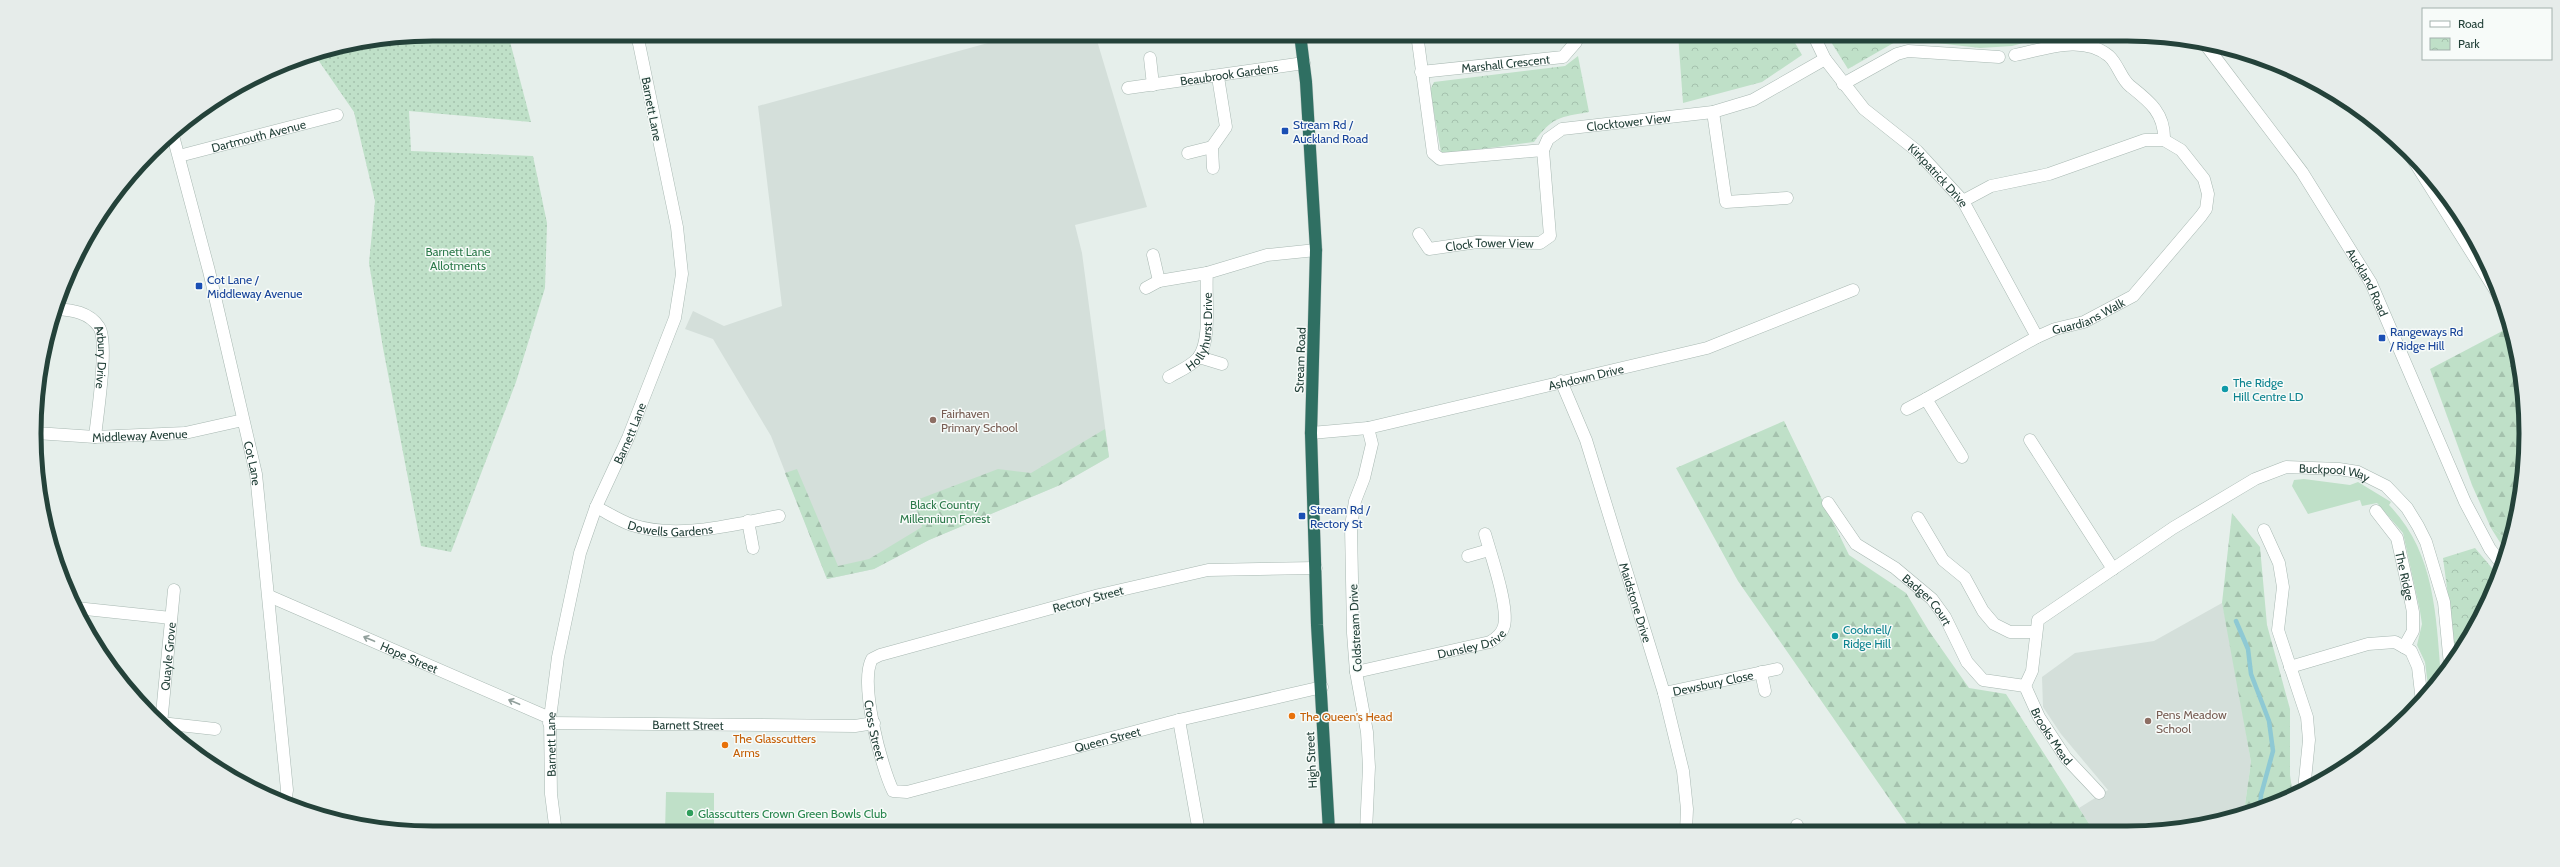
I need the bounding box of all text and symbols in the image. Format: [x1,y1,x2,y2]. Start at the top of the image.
legend [2422,8,2552,60]
text: Road [2458,16,2484,31]
text: Park [2458,36,2480,51]
street label: Marshall Crescent [1460,51,1551,75]
street label: Beaubrook Gardens [1179,59,1279,88]
street label: Barnett Lane [638,76,666,142]
street label: Clocktower View [1586,109,1672,134]
street label: Dartmouth Avenue [210,116,307,155]
place label: Stream Rd / Auckland Road [1293,117,1368,146]
marker: Stream Rd / Auckland Road [1280,126,1290,136]
street label: Kirkpatrick Drive [1905,140,1972,209]
street label: Clock Tower View [1444,234,1534,254]
park label: Barnett Lane Allotments [426,244,490,273]
street label: Auckland Road [2344,245,2392,318]
place label: Cot Lane / Middleway Avenue [207,272,302,301]
marker: Cot Lane / Middleway Avenue [194,281,204,291]
street label: Hollyhurst Drive [1182,292,1215,374]
street label: Guardians Walk [2050,294,2128,337]
street label: Arbury Drive [92,323,110,389]
place label: Rangeways Rd / Ridge Hill [2389,324,2463,353]
street label: Stream Road [1291,327,1309,393]
marker: Rangeways Rd / Ridge Hill [2377,333,2387,343]
street label: Ashdown Drive [1547,360,1625,393]
place label: The Ridge Hill Centre LD [2233,375,2304,404]
marker: The Ridge Hill Centre LD [2220,384,2230,394]
street label: Barnett Lane [610,400,649,466]
place label: Fairhaven Primary School [941,406,1018,435]
marker: Fairhaven Primary School [928,415,938,425]
street label: Middleway Avenue [92,425,188,445]
street label: Cot Lane [241,439,265,486]
street label: Buckpool Way [2299,460,2373,484]
park label: Black Country Millennium Forest [900,497,990,526]
place label: Stream Rd / Rectory St [1310,502,1371,531]
marker: Stream Rd / Rectory St [1297,511,1307,521]
street label: Dowells Gardens [626,517,714,539]
street label: The Ridge [2393,550,2418,602]
street label: Maidstone Drive [1617,561,1655,644]
street label: Badger Court [1900,570,1955,628]
street label: Rectory Street [1051,582,1125,616]
street label: Coldstream Drive [1345,584,1365,672]
street label: Quayle Grove [157,621,178,691]
place label: Cooknell/ Ridge Hill [1843,622,1892,651]
street label: Dunsley Drive [1436,626,1509,661]
marker: Cooknell/ Ridge Hill [1830,631,1840,641]
one-way arrow [363,635,375,643]
street label: Hope Street [378,638,440,676]
street label: Dewsbury Close [1671,667,1755,698]
one-way arrow [508,698,520,705]
street label: Cross Street [862,699,889,762]
street label: Brooks Mead [2028,705,2076,768]
place label: Pens Meadow School [2156,707,2227,736]
place label: The Queen's Head [1300,709,1392,724]
street label: Barnett Lane [542,711,558,777]
marker: The Queen's Head [1287,711,1297,721]
marker: Pens Meadow School [2143,716,2153,726]
street label: Barnett Street [652,717,724,732]
street label: Queen Street [1072,723,1142,755]
place label: The Glasscutters Arms [733,731,816,760]
street label: High Street [1302,731,1320,789]
marker: The Glasscutters Arms [720,740,730,750]
place label: Glasscutters Crown Green Bowls Club [698,806,887,821]
marker: Glasscutters Crown Green Bowls Club [685,808,695,818]

